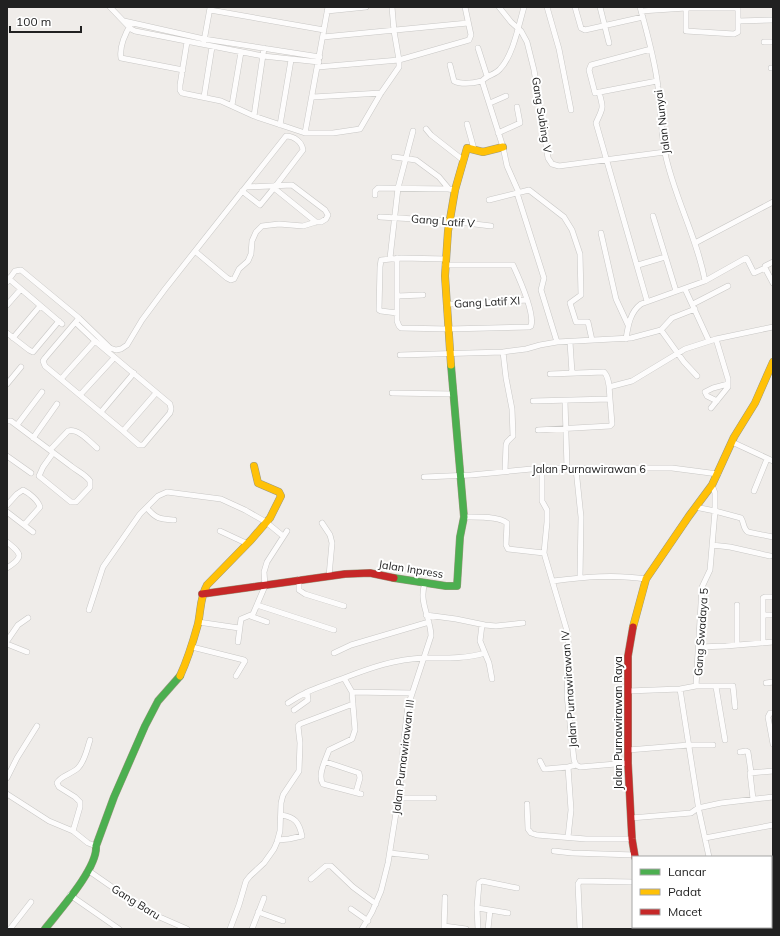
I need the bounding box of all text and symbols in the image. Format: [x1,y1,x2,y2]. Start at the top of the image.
scale bar [10,8,81,34]
text: 100 m [16,14,51,29]
street label: Gang Subing V [529,76,555,154]
street label: Jalan Nunyai [651,89,673,155]
street label: Gang Latif V [411,211,476,231]
street label: Gang Latif XI [454,293,520,311]
street label: Jalan Purnawirawan 6 [532,462,646,476]
street label: Jalan Inpress [378,557,444,581]
street label: Gang Swadaya 5 [691,587,711,677]
street label: Jalan Purnawirawan IV [558,629,580,748]
street label: Jalan Purnawirawan Raya [611,656,625,790]
street label: Jalan Purnawirawan III [389,699,417,815]
legend [632,856,772,928]
text: Lancar [668,864,707,879]
street label: Gang Baru [109,881,163,923]
text: Padat [668,884,701,899]
text: Macet [668,904,702,919]

